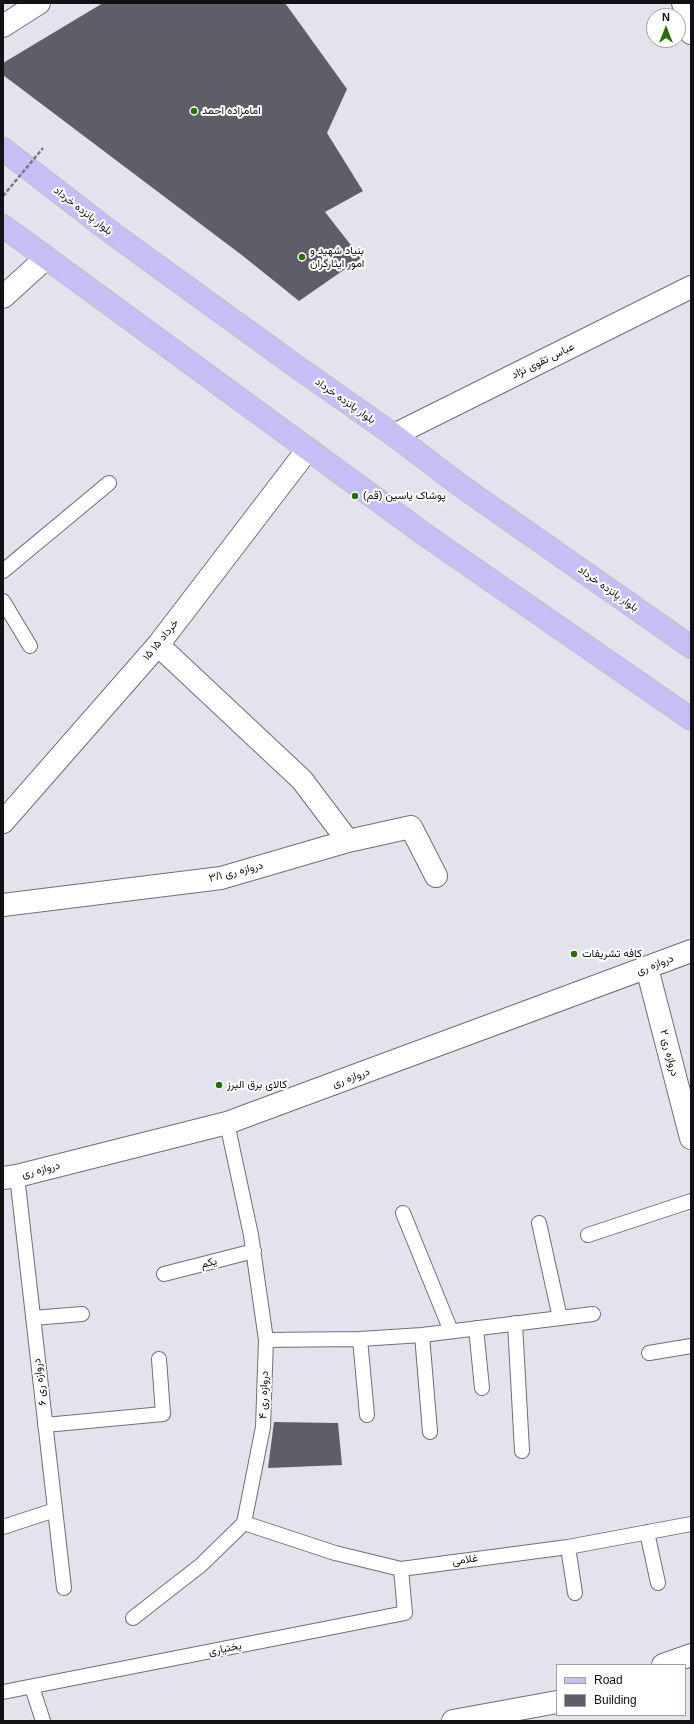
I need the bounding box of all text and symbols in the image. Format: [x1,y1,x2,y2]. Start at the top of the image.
north arrow [646,8,686,48]
text: N [662,11,670,23]
place label: امامزاده احمد [202,104,261,118]
marker: امامزاده احمد [189,106,199,116]
street label: بلوار پانزده خرداد [51,184,115,238]
place label: بنیاد شهید و امور ایثارگران [310,244,364,270]
marker: بنیاد شهید و امور ایثارگران [297,252,307,262]
street label: عباس تقوی نژاد [510,340,576,382]
street label: بلوار پانزده خرداد [312,375,378,427]
place label: پوشاک یاسین (قم) [363,489,446,503]
marker: پوشاک یاسین (قم) [350,491,360,501]
street label: بلوار پانزده خرداد [575,563,641,615]
street label: ۱۵ خرداد ۱۵ [140,617,182,663]
street label: دروازه ری ۳/۱ [208,859,264,885]
place label: کافه تشریفات [582,947,642,961]
marker: کافه تشریفات [569,949,579,959]
street label: دروازه ری [634,952,676,978]
street label: دروازه ری ۲ [657,1028,681,1078]
street label: دروازه ری [330,1065,372,1091]
place label: کالای برق البرز [227,1078,287,1092]
marker: کالای برق البرز [214,1080,224,1090]
street label: دروازه ری [21,1159,61,1181]
street label: یکم [200,1255,218,1271]
street label: دروازه ری ۶ [31,1358,49,1406]
street label: دروازه ری ۴ [257,1371,271,1419]
street label: غلامی [451,1552,479,1568]
street label: بختیاری [208,1639,242,1659]
legend [556,1664,686,1716]
text: Road [594,1673,623,1687]
text: Building [594,1693,637,1707]

